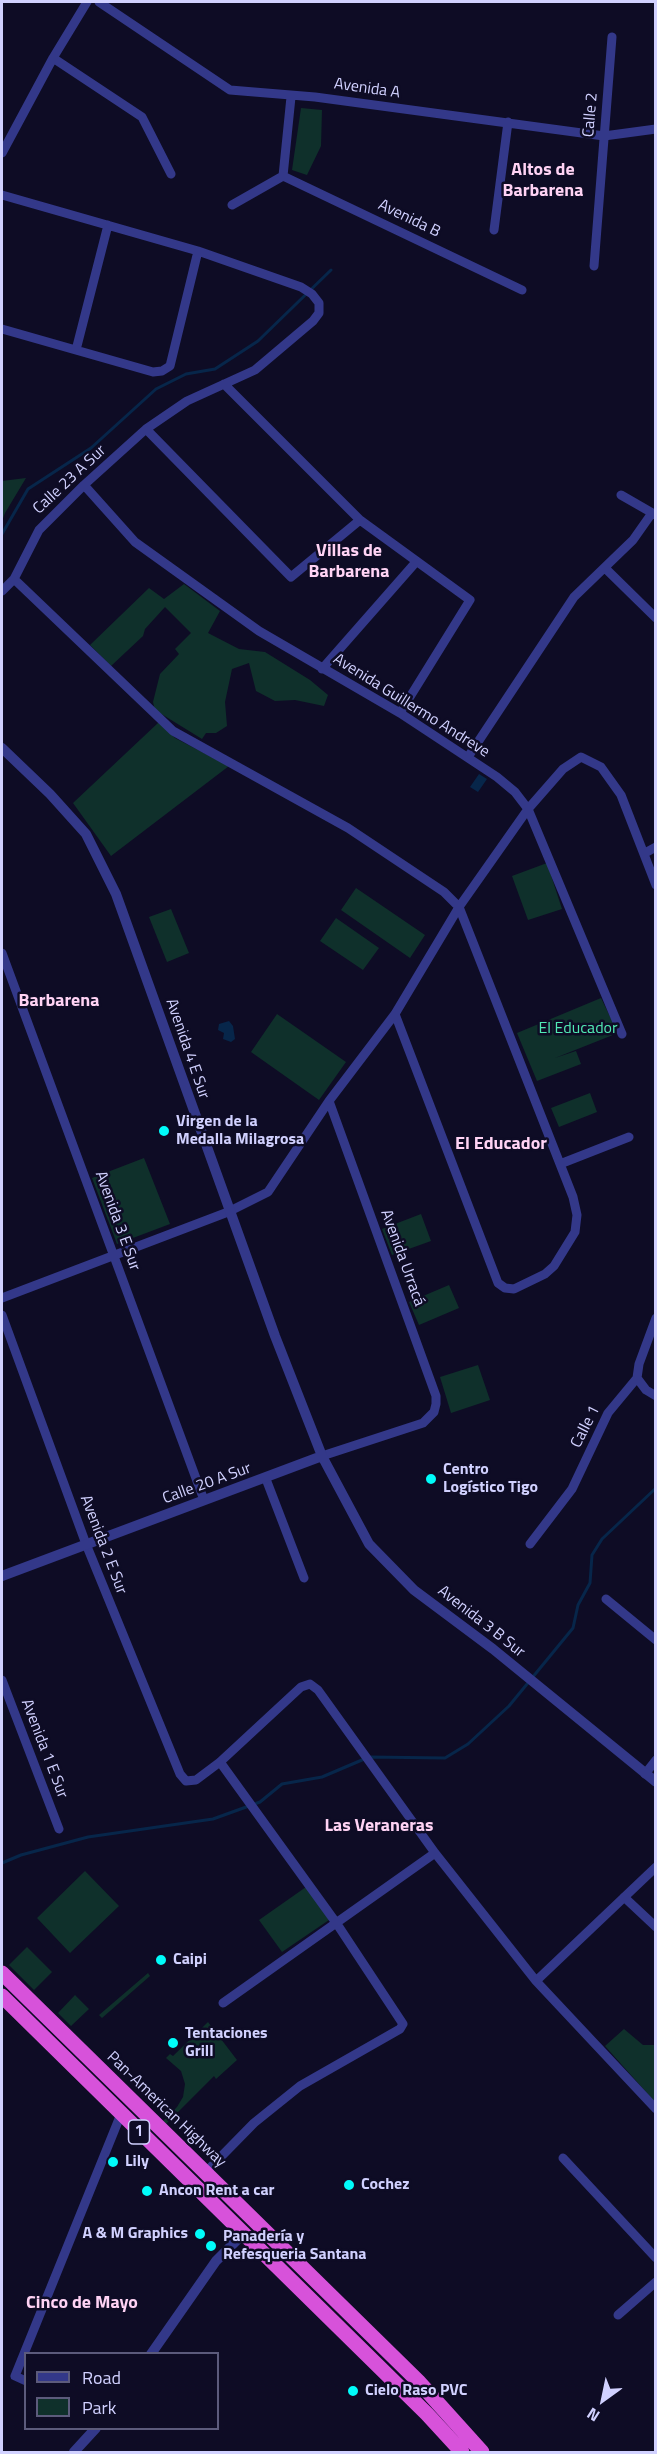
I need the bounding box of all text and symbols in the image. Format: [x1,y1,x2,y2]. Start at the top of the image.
street label: Avenida A [333,75,401,103]
street label: Calle 2 [579,92,603,138]
district label: Altos de Barbarena [503,160,583,202]
street label: Avenida B [375,196,443,242]
street label: Calle 23 A Sur [29,441,111,519]
district label: Villas de Barbarena [309,541,389,584]
street label: Avenida Guillermo Andreve [329,650,493,762]
district label: Barbarena [19,991,99,1013]
street label: Avenida 4 E Sur [161,996,213,1102]
park label: El Educador [538,1019,618,1039]
place label: Virgen de la Medalla Milagrosa [176,1112,304,1150]
marker: Virgen de la Medalla Milagrosa [157,1124,171,1138]
district label: El Educador [455,1134,547,1156]
street label: Avenida 3 E Sur [90,1169,144,1273]
street label: Avenida Urracá [376,1207,428,1309]
street label: Calle 1 [567,1403,605,1451]
street label: Calle 20 A Sur [160,1459,254,1509]
place label: Centro Logístico Tigo [443,1460,538,1498]
marker: Centro Logístico Tigo [424,1472,438,1486]
street label: Avenida 2 E Sur [75,1493,131,1597]
street label: Avenida 3 B Sur [434,1582,528,1662]
street label: Avenida 1 E Sur [16,1697,72,1801]
district label: Las Veraneras [324,1816,434,1838]
place label: Caipi [173,1950,207,1970]
marker: Caipi [154,1953,168,1967]
place label: Tentaciones Grill [185,2024,268,2062]
marker: Tentaciones Grill [166,2036,180,2050]
street label: Pan-American Highway [102,2048,230,2172]
road number: 1 [128,2120,150,2144]
place label: Lily [125,2152,149,2172]
marker: Lily [106,2155,120,2169]
place label: Cochez [361,2175,409,2195]
marker: Cochez [342,2178,356,2192]
place label: Ancon Rent a car [159,2181,275,2201]
marker: Ancon Rent a car [140,2184,154,2198]
place label: A & M Graphics [83,2224,188,2244]
marker: A & M Graphics [193,2227,207,2241]
place label: Panadería y Refesqueria Santana [223,2227,367,2265]
marker: Panadería y Refesqueria Santana [204,2239,218,2253]
district label: Cinco de Mayo [26,2293,138,2315]
legend [24,2352,219,2430]
text: Road [82,2364,121,2391]
north arrow [573,2370,633,2430]
place label: Cielo Raso PVC [365,2381,467,2401]
marker: Cielo Raso PVC [346,2384,360,2398]
text: Park [82,2394,116,2421]
text: N [582,2402,604,2428]

